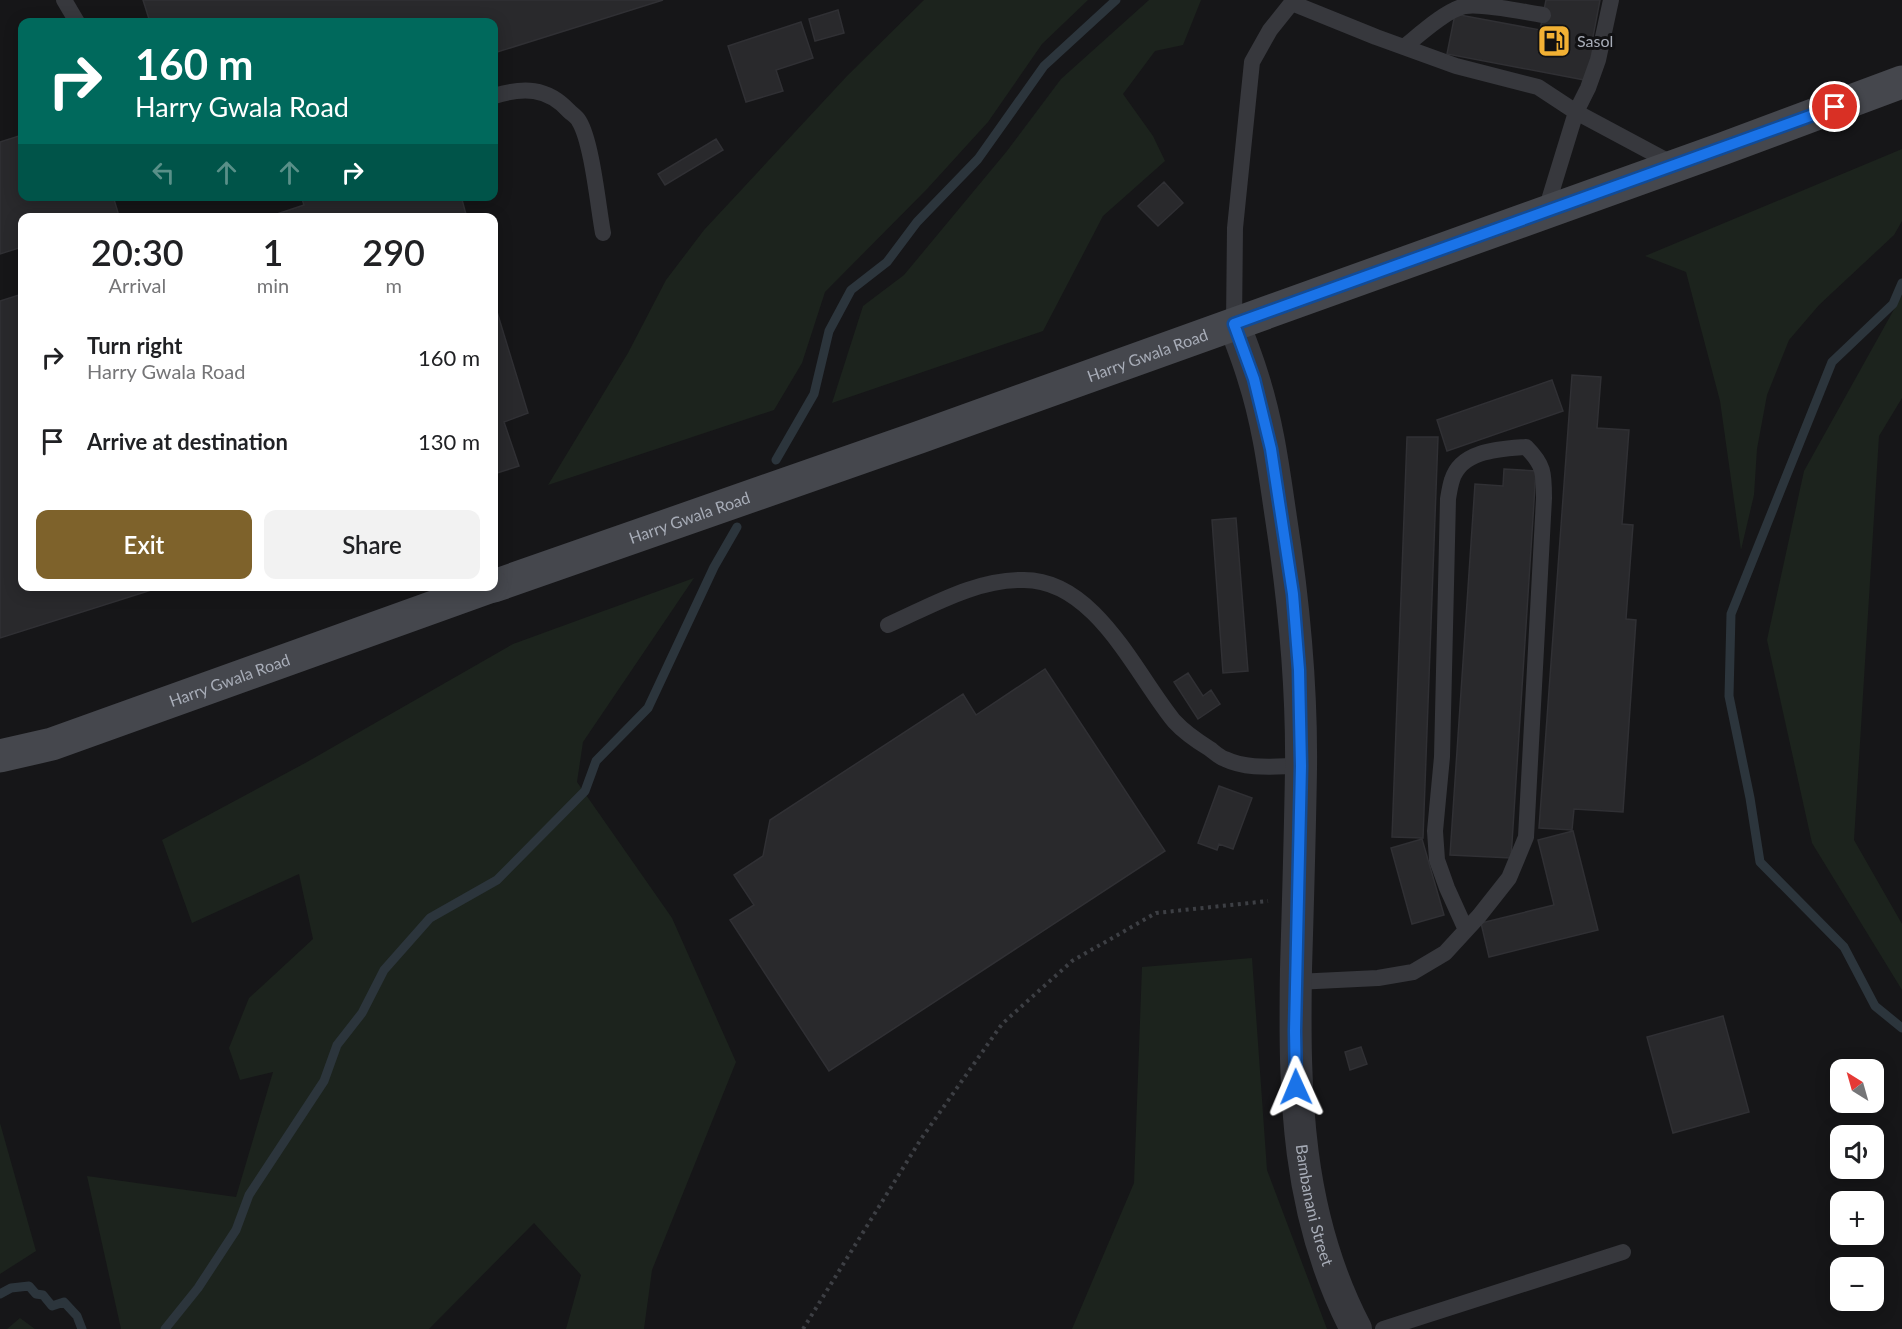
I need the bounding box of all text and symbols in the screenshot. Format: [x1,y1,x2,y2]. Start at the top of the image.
fuel station icon: Sasol [1536,23,1572,59]
place label: Sasol [1577,31,1613,50]
text: 160 m [135,39,253,89]
icon: right [36,42,114,120]
pin [1809,81,1860,132]
text: Harry Gwala Road [135,90,349,123]
icon: arrive [1818,90,1851,123]
icon: left [147,156,180,189]
icon: ahead [210,156,243,189]
icon: ahead [273,156,306,189]
icon: right [336,156,369,189]
text: 20:30 [91,230,184,274]
text: 1 [263,230,283,274]
text: 290 [362,230,425,274]
text: Arrival [109,273,166,297]
text: min [257,273,289,297]
text: m [385,273,402,297]
street label: Harry Gwala Road [1084,324,1210,385]
text: Turn right [87,332,182,359]
icon: right [36,341,69,374]
text: 160 m [418,344,480,371]
text: Harry Gwala Road [87,359,245,383]
icon: arrive [36,425,69,458]
text: Arrive at destination [87,428,288,455]
text: 130 m [418,428,480,455]
street label: Harry Gwala Road [626,487,752,547]
button: Exit [36,510,252,579]
button: Share [264,510,480,579]
street label: Harry Gwala Road [166,649,292,710]
position arrow [1264,1055,1328,1119]
north arrow [1830,1059,1884,1113]
map controls [1830,1059,1884,1311]
button: sound [1830,1125,1884,1179]
street label: Bambanani Street [1293,1143,1338,1268]
button: + [1830,1191,1884,1245]
button: − [1830,1257,1884,1311]

